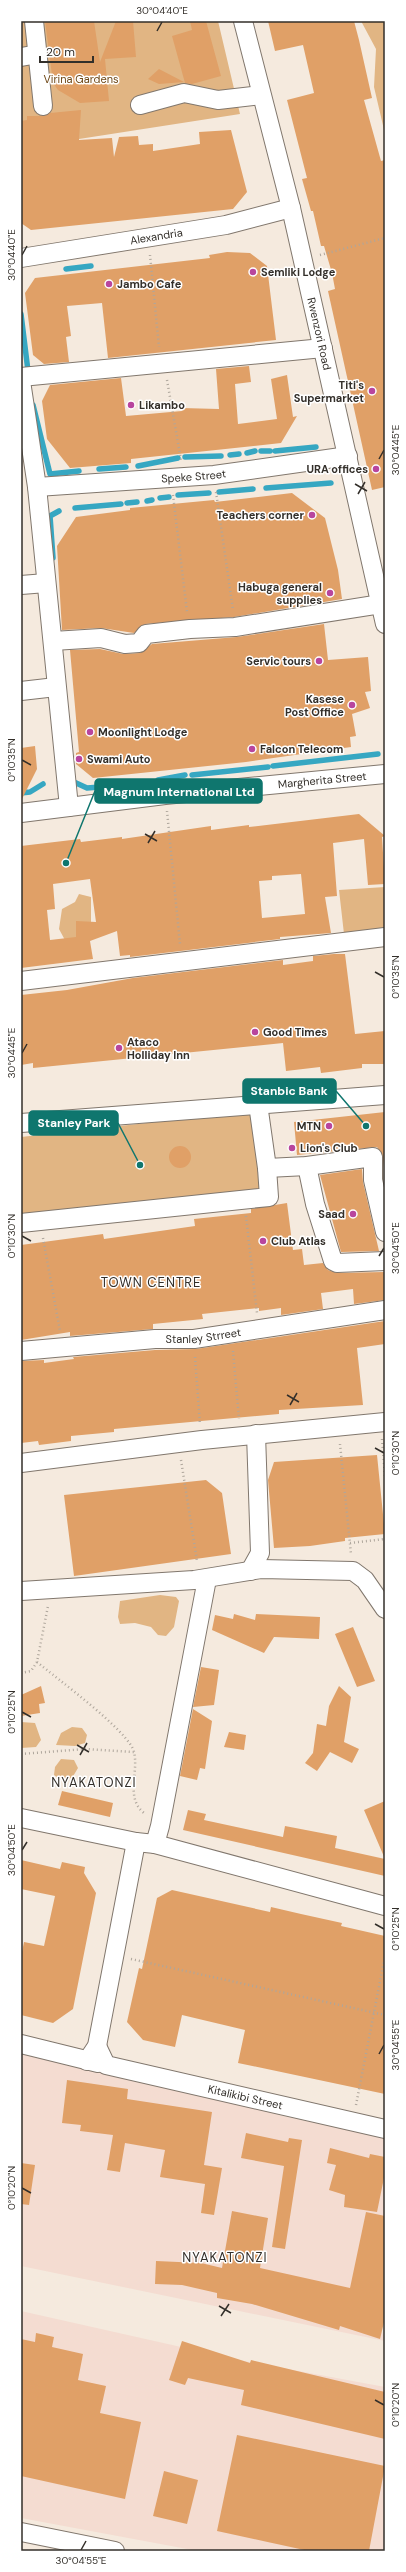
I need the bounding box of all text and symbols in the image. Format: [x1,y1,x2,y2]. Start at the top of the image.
text: 30°04'40"E [136,4,188,17]
scale bar [40,38,93,64]
text: 20 m [46,44,75,60]
park label: Virina Gardens [43,72,119,86]
street label: Alexandria [129,225,184,247]
text: 30°04'40"E [5,229,18,281]
place label: Semliki Lodge [261,265,336,279]
marker: Semliki Lodge [248,267,258,277]
place label: Jambo Cafe [117,277,182,291]
marker: Jambo Cafe [104,279,114,289]
street label: Rwenzori Road [304,296,334,372]
place label: Titi's Supermarket [294,378,364,405]
marker: Titi's Supermarket [367,386,377,396]
place label: Likambo [139,398,185,412]
marker: Likambo [126,400,136,410]
text: 30°04'45"E [389,424,402,475]
place label: URA offices [306,462,368,476]
marker: URA offices [371,464,381,474]
street label: Speke Street [161,466,227,486]
place label: Teachers corner [217,508,304,522]
marker: Teachers corner [307,510,317,520]
place label: Habuga general supplies [238,580,322,607]
marker: Habuga general supplies [325,588,335,598]
place label: Servic tours [246,654,311,668]
marker: Servic tours [314,656,324,666]
place label: Kasese Post Office [285,692,344,719]
marker: Kasese Post Office [347,700,357,710]
place label: Moonlight Lodge [98,725,188,739]
marker: Moonlight Lodge [85,727,95,737]
text: 0°10'35"N [5,738,18,782]
place label: Falcon Telecom [260,742,343,756]
marker: Falcon Telecom [247,744,257,754]
place label: Swami Auto [87,752,151,766]
marker: Swami Auto [74,754,84,764]
street label: Margherita Street [277,769,367,791]
callout: Magnum International Ltd [95,779,262,803]
text: Magnum International Ltd [103,784,255,800]
text: 0°10'35"N [389,955,402,999]
place label: Good Times [263,1025,327,1039]
text: 30°04'45"E [5,1027,18,1078]
marker: Good Times [250,1027,260,1037]
place label: Ataco Holliday Inn [127,1035,190,1062]
marker: Ataco Holliday Inn [114,1043,124,1053]
callout: Stanbic Bank [243,1079,336,1103]
text: Stanbic Bank [250,1083,328,1099]
callout: Stanley Park [29,1111,118,1135]
text: Stanley Park [38,1115,111,1131]
place label: MTN [297,1119,321,1133]
marker: MTN [324,1121,334,1131]
place label: Lion's Club [300,1141,358,1155]
marker: Lion's Club [287,1143,297,1153]
place label: Saad [318,1207,345,1221]
marker: Saad [348,1209,358,1219]
text: 0°10'30"N [5,1214,18,1258]
text: 30°04'50"E [389,1222,402,1274]
place label: Club Atlas [271,1234,326,1248]
marker: Club Atlas [258,1236,268,1246]
district label: TOWN CENTRE [101,1274,201,1291]
street label: Stanley Strreet [166,1325,242,1346]
text: 0°10'30"N [389,1431,402,1475]
text: 0°10'25"N [5,1690,18,1734]
district label: NYAKATONZI [51,1774,137,1791]
text: 30°04'50"E [5,1824,18,1876]
text: 0°10'25"N [389,1907,402,1951]
text: 30°04'55"E [389,2019,402,2070]
street label: Kitalikibi Street [207,2082,284,2112]
text: 0°10'20"N [5,2166,18,2210]
district label: NYAKATONZI [182,2249,268,2266]
text: 0°10'20"N [389,2383,402,2427]
text: 30°04'55"E [56,2554,107,2567]

